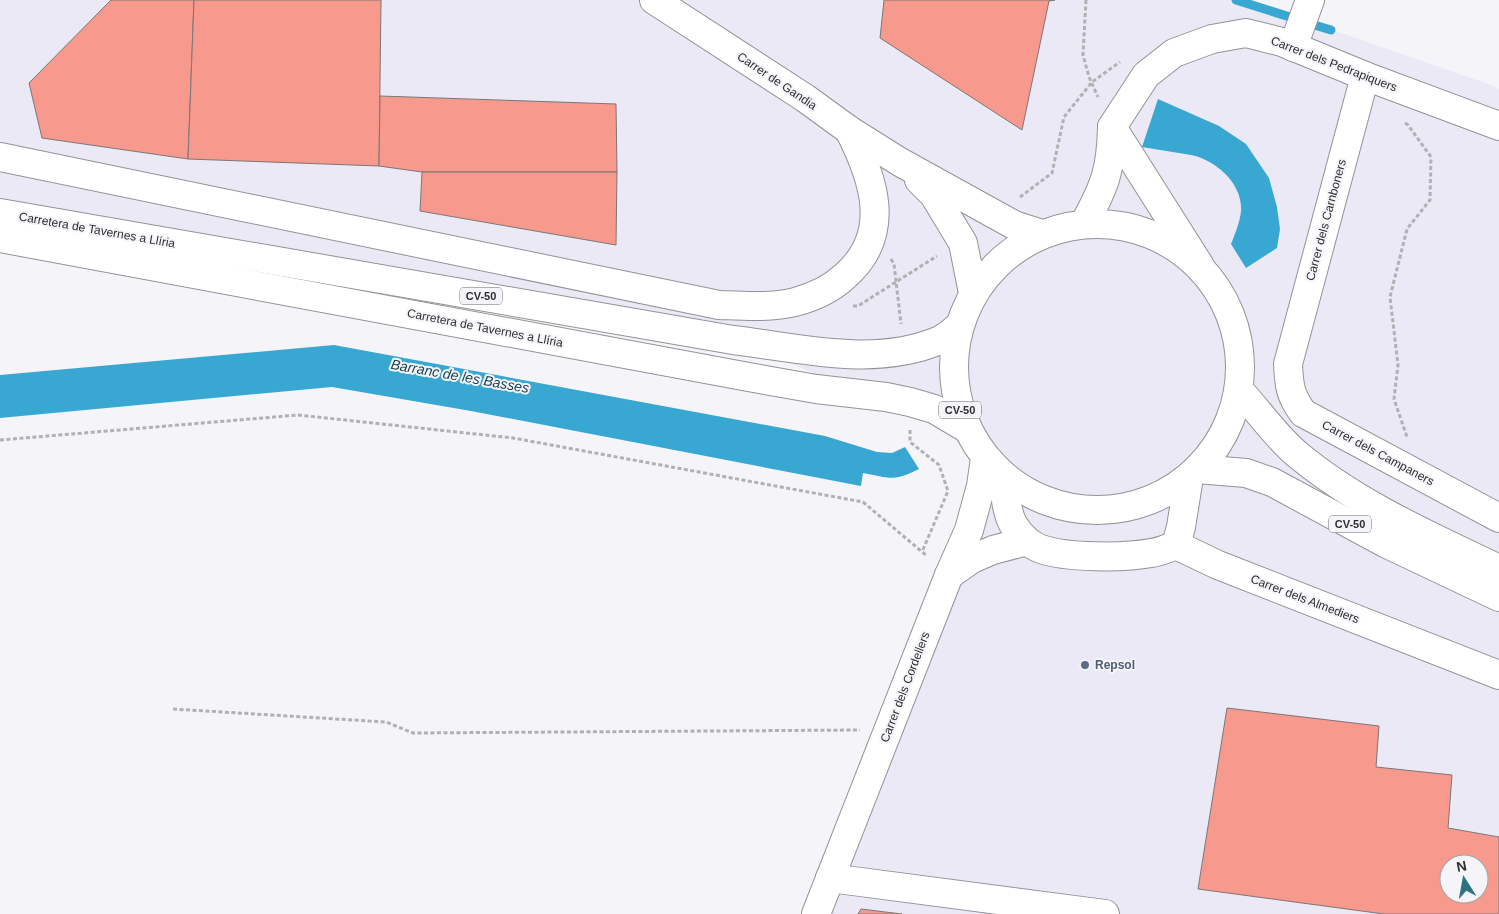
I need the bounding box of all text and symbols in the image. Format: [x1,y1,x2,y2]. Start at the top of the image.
street label: Carrer dels Pedrapiquers [1269,33,1399,95]
street label: Carrer de Gandia [735,49,820,113]
street label: Carrer dels Carnboners [1303,158,1349,282]
street label: Carretera de Tavernes a Llíria [18,209,177,251]
road number: CV-50 [460,288,502,304]
street label: Carretera de Tavernes a Llíria [406,306,564,350]
water label: Barranc de les Basses [390,356,530,396]
road number: CV-50 [939,402,981,418]
street label: Carrer dels Campaners [1320,418,1436,488]
road number: CV-50 [1329,516,1371,532]
street label: Carrer dels Almediers [1249,572,1361,626]
street label: Carrer dels Cordellers [877,630,933,744]
place label: Repsol [1095,658,1135,672]
marker: Repsol [1079,659,1091,671]
north arrow [1439,854,1489,904]
text: N [1455,857,1468,875]

